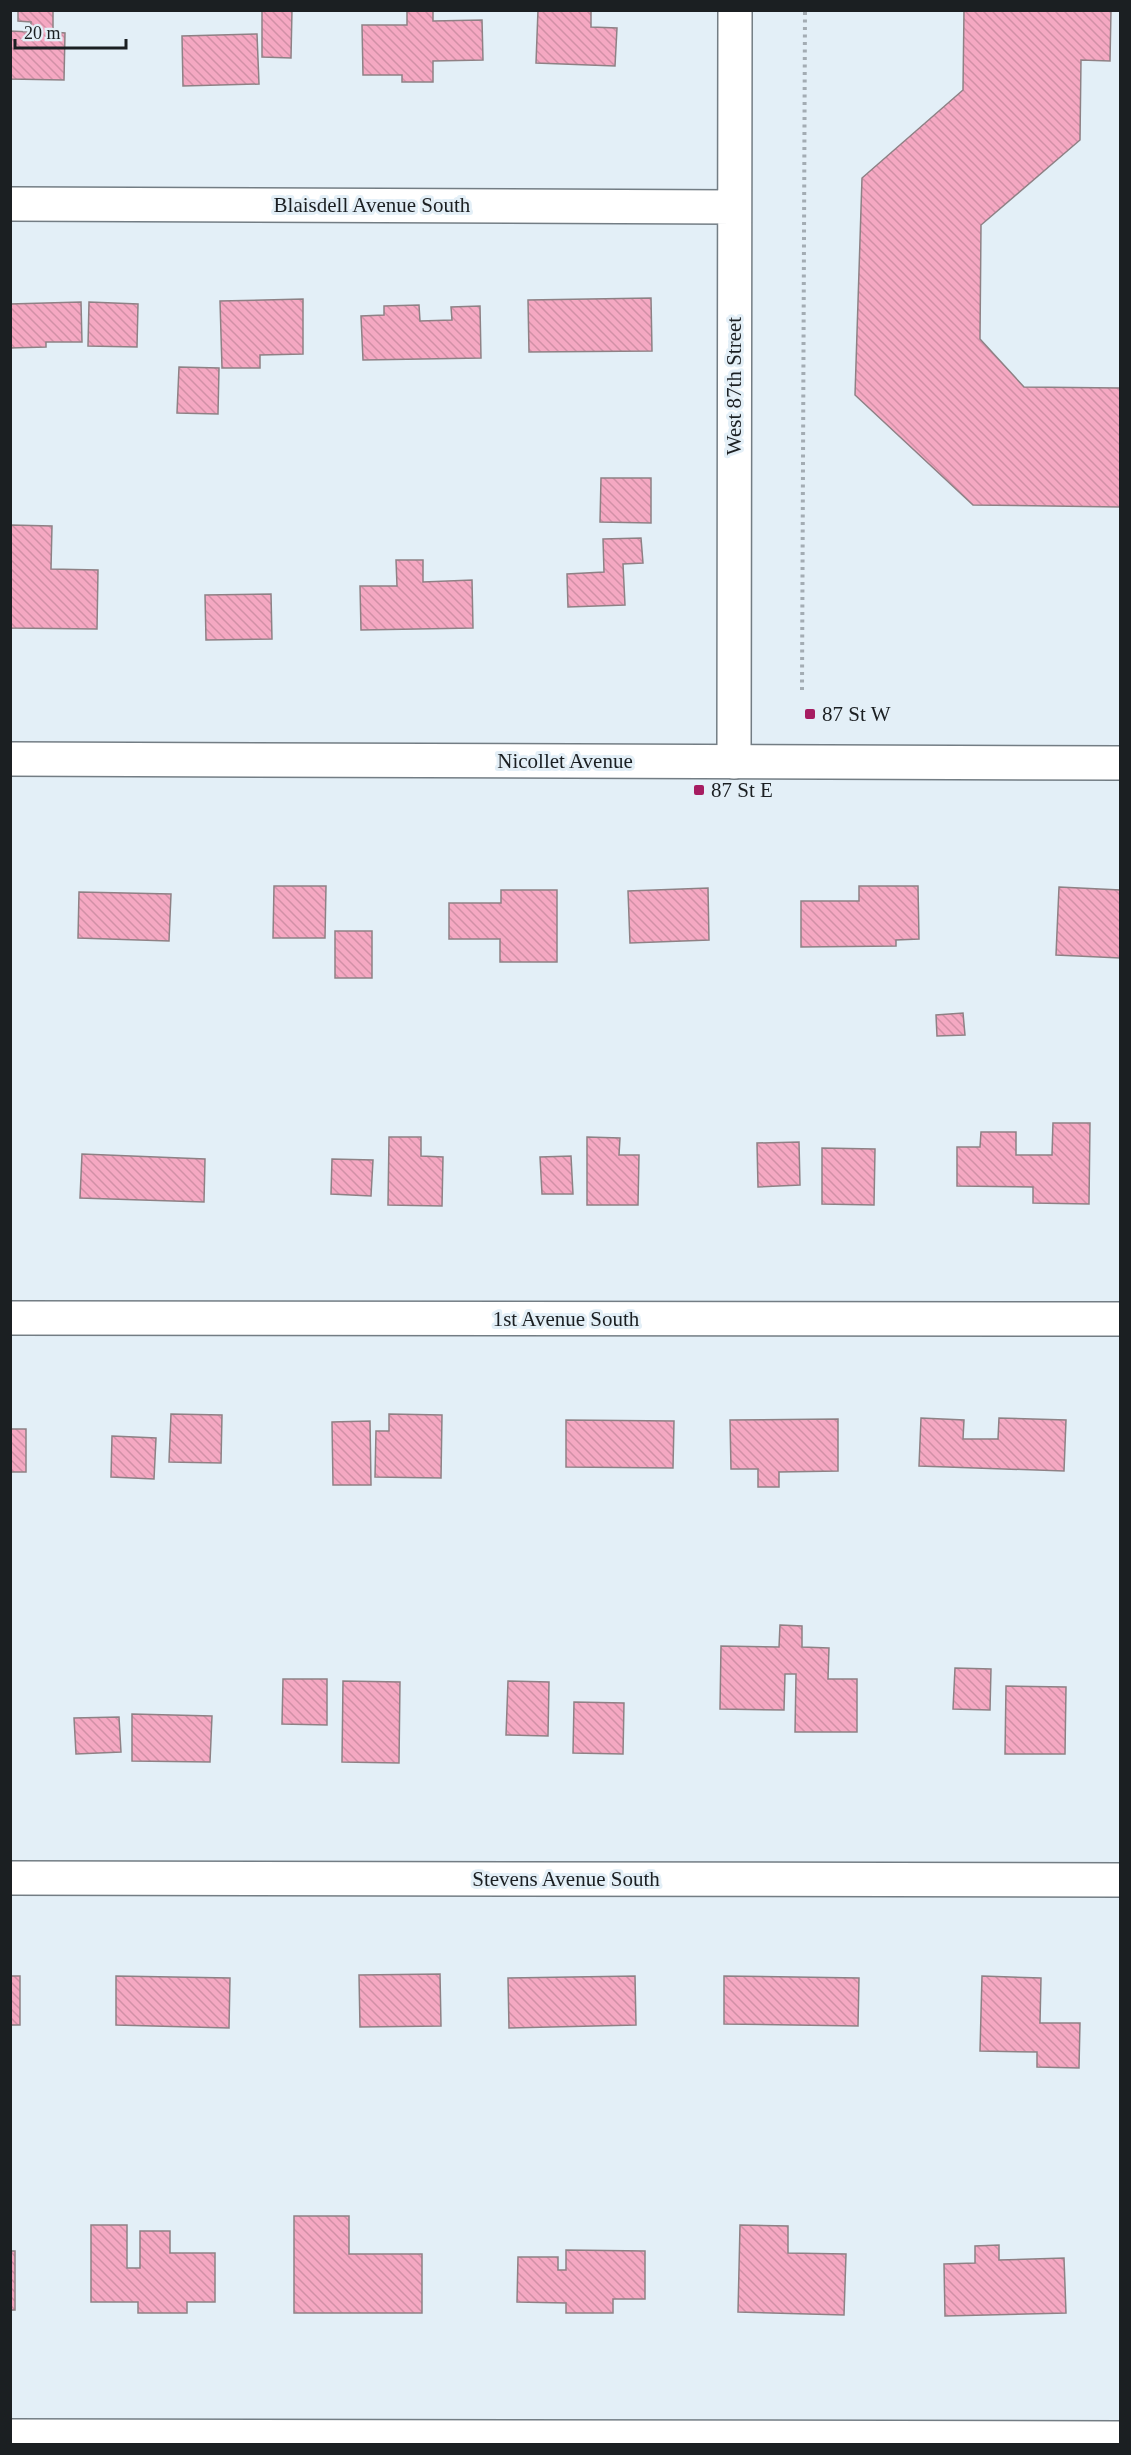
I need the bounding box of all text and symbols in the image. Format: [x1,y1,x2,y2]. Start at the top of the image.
scale bar [15,12,126,50]
text: 20 m [24,23,61,43]
street label: Blaisdell Avenue South [274,193,471,217]
street label: West 87th Street [722,317,746,455]
place label: 87 St W [822,702,891,726]
marker: 87 St W [803,707,817,721]
street label: Nicollet Avenue [497,749,633,773]
place label: 87 St E [711,778,773,802]
marker: 87 St E [692,783,706,797]
street label: 1st Avenue South [493,1307,640,1331]
street label: Stevens Avenue South [472,1867,660,1891]

